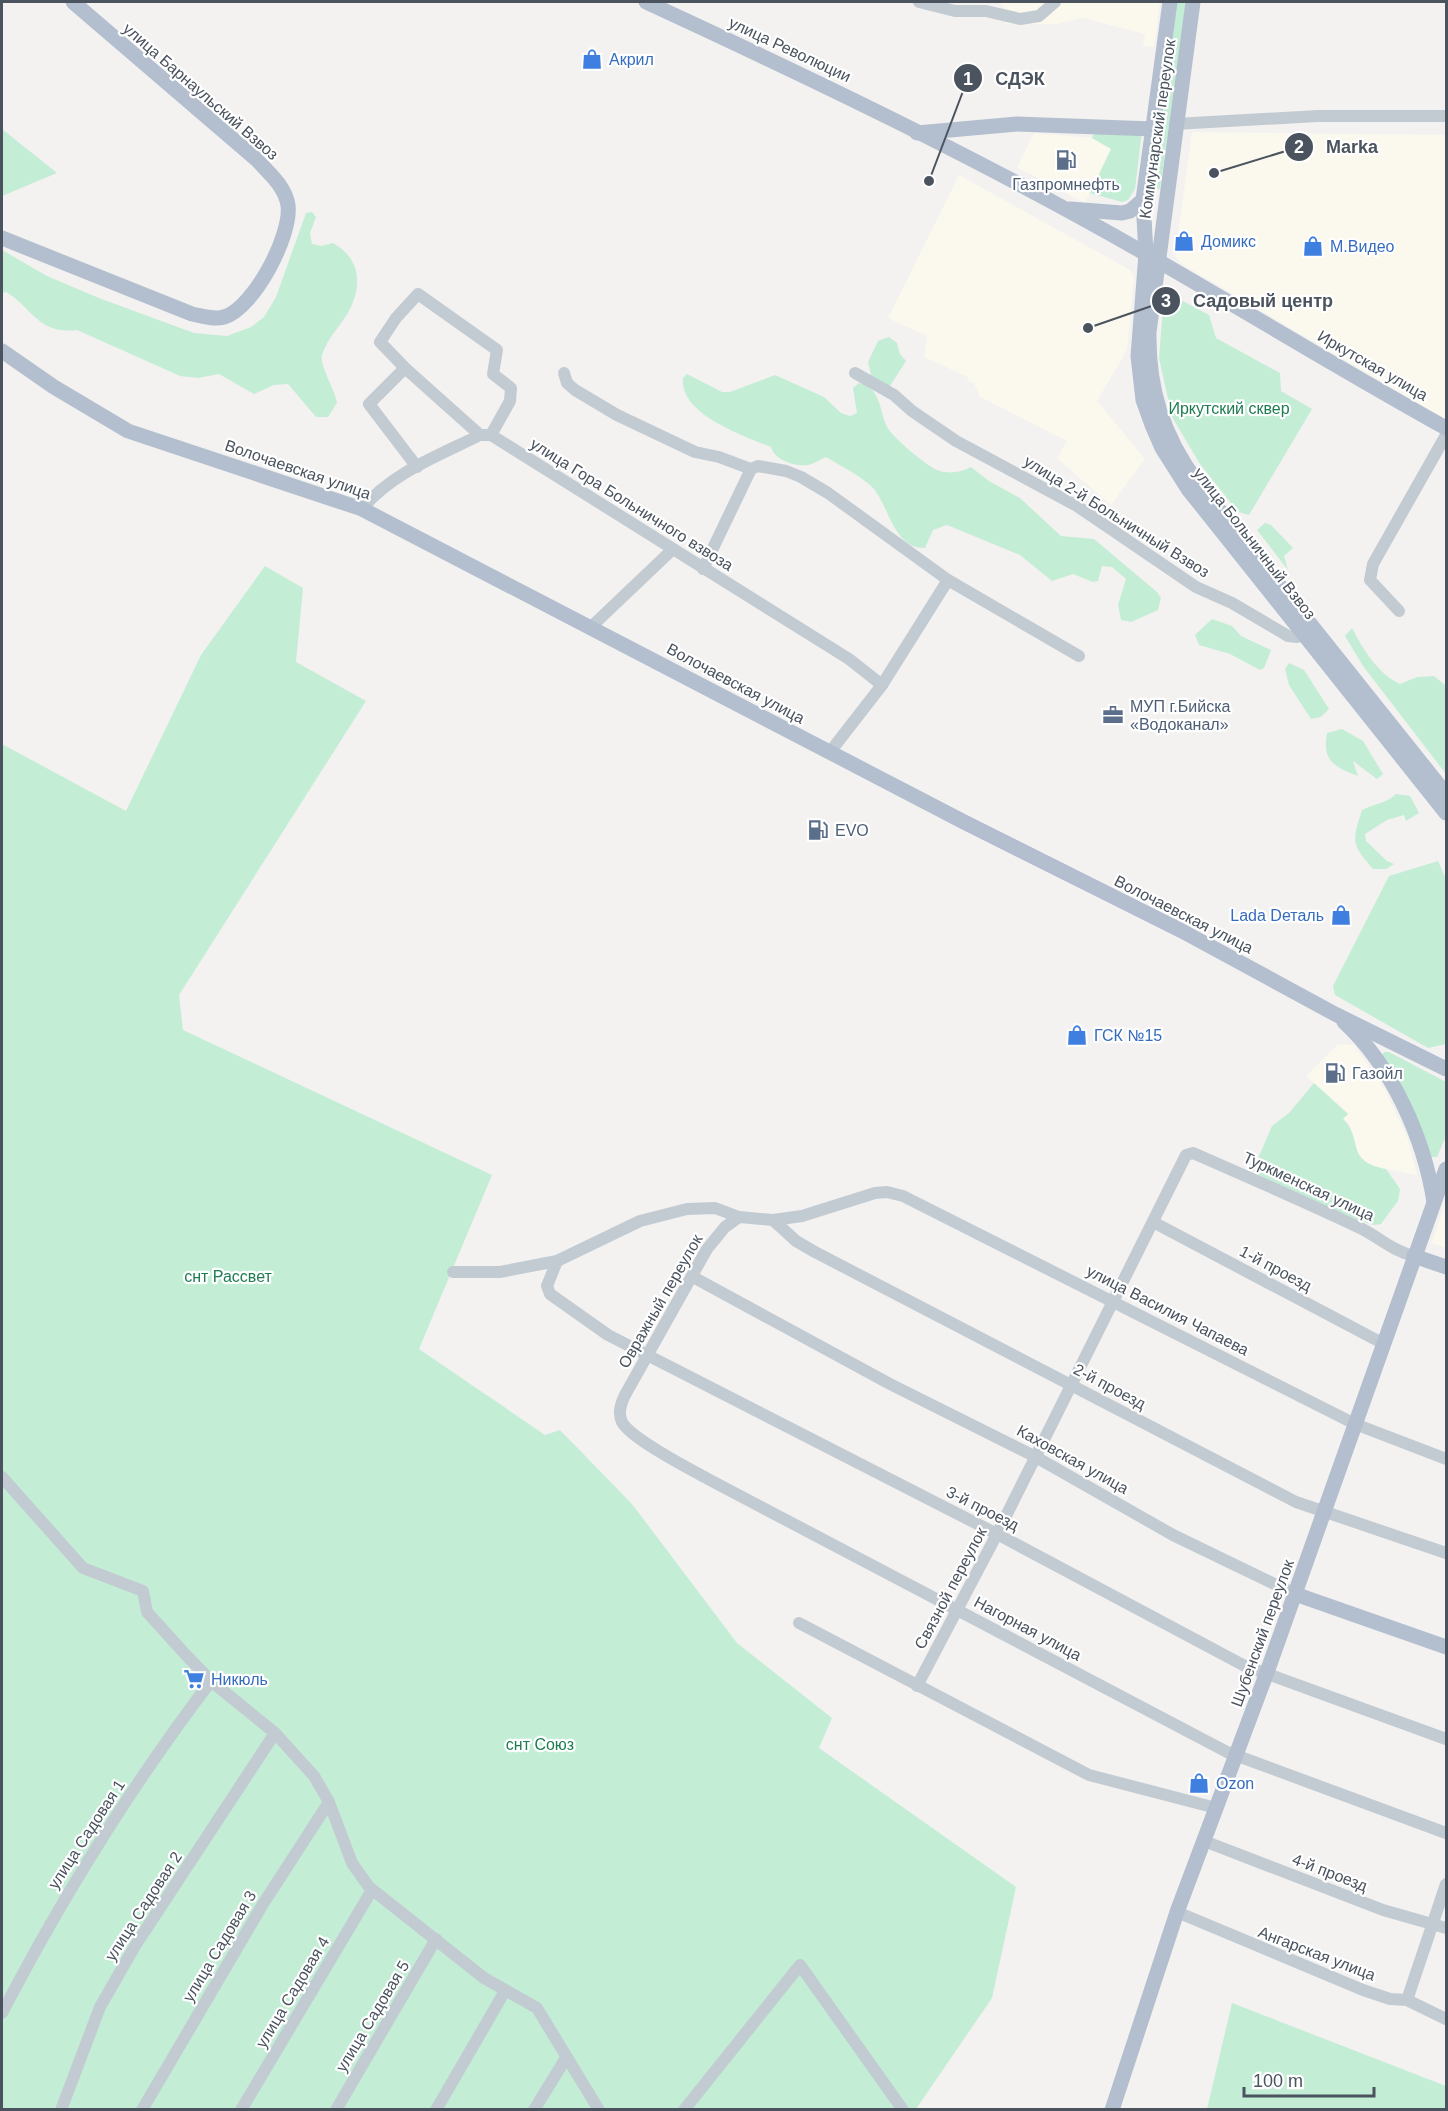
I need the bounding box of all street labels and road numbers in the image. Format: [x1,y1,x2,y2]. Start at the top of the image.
street label: улица Революции [726,14,853,85]
street label: улица Барнаульский Взвоз [120,20,281,163]
street label: Коммунарский переулок [1137,37,1179,220]
street label: Иркутская улица [1315,327,1431,404]
street label: улица Гора Больничного взвоза [527,435,736,574]
street label: Волочаевская улица [223,437,373,502]
street label: улица 2-й Больничный Взвоз [1021,452,1212,581]
street label: улица Больничный Взвоз [1190,464,1319,622]
street label: Волочаевская улица [664,640,807,727]
street label: Волочаевская улица [1112,872,1256,957]
street label: Туркменская улица [1241,1149,1377,1224]
street label: Овражный переулок [615,1231,706,1371]
street label: 1-й проезд [1237,1242,1315,1295]
street label: улица Василия Чапаева [1084,1262,1252,1359]
street label: 2-й проезд [1071,1360,1149,1413]
street label: Каховская улица [1014,1422,1131,1497]
street label: 3-й проезд [944,1483,1022,1534]
street label: Связной переулок [911,1524,990,1652]
street label: Шубенский переулок [1228,1556,1297,1709]
street label: Нагорная улица [971,1593,1084,1664]
street label: улица Садовая 1 [45,1777,128,1892]
street label: улица Садовая 2 [102,1849,185,1964]
street label: 4-й проезд [1290,1850,1370,1895]
street label: улица Садовая 3 [180,1888,259,2005]
street label: Ангарская улица [1256,1923,1378,1984]
street label: улица Садовая 4 [253,1934,332,2051]
street label: улица Садовая 5 [333,1958,412,2075]

